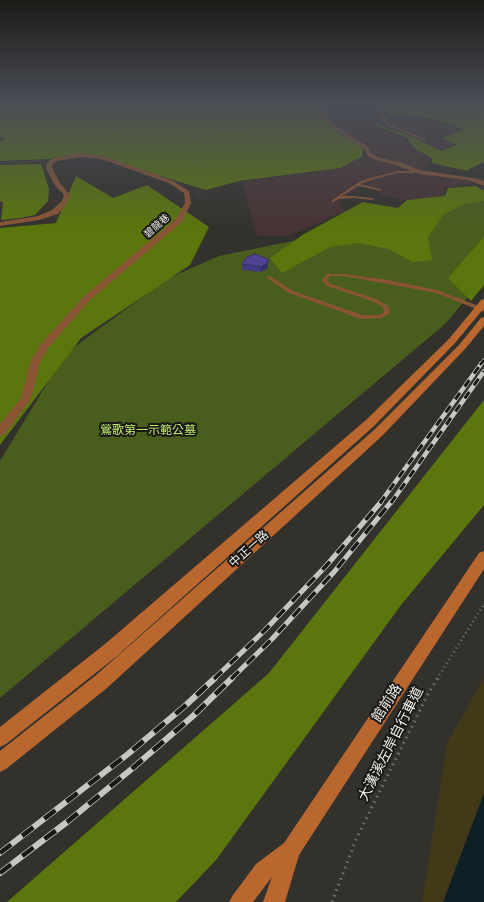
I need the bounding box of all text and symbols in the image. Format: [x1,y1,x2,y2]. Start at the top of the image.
street label: 碧龍巷 [142,212,172,240]
park label: 鶯歌第一示範公墓 [100,423,196,437]
street label: 中正一路 [226,528,272,570]
street label: 館前路 [369,681,405,725]
street label: 大漢溪左岸自行車道 [355,684,427,804]

